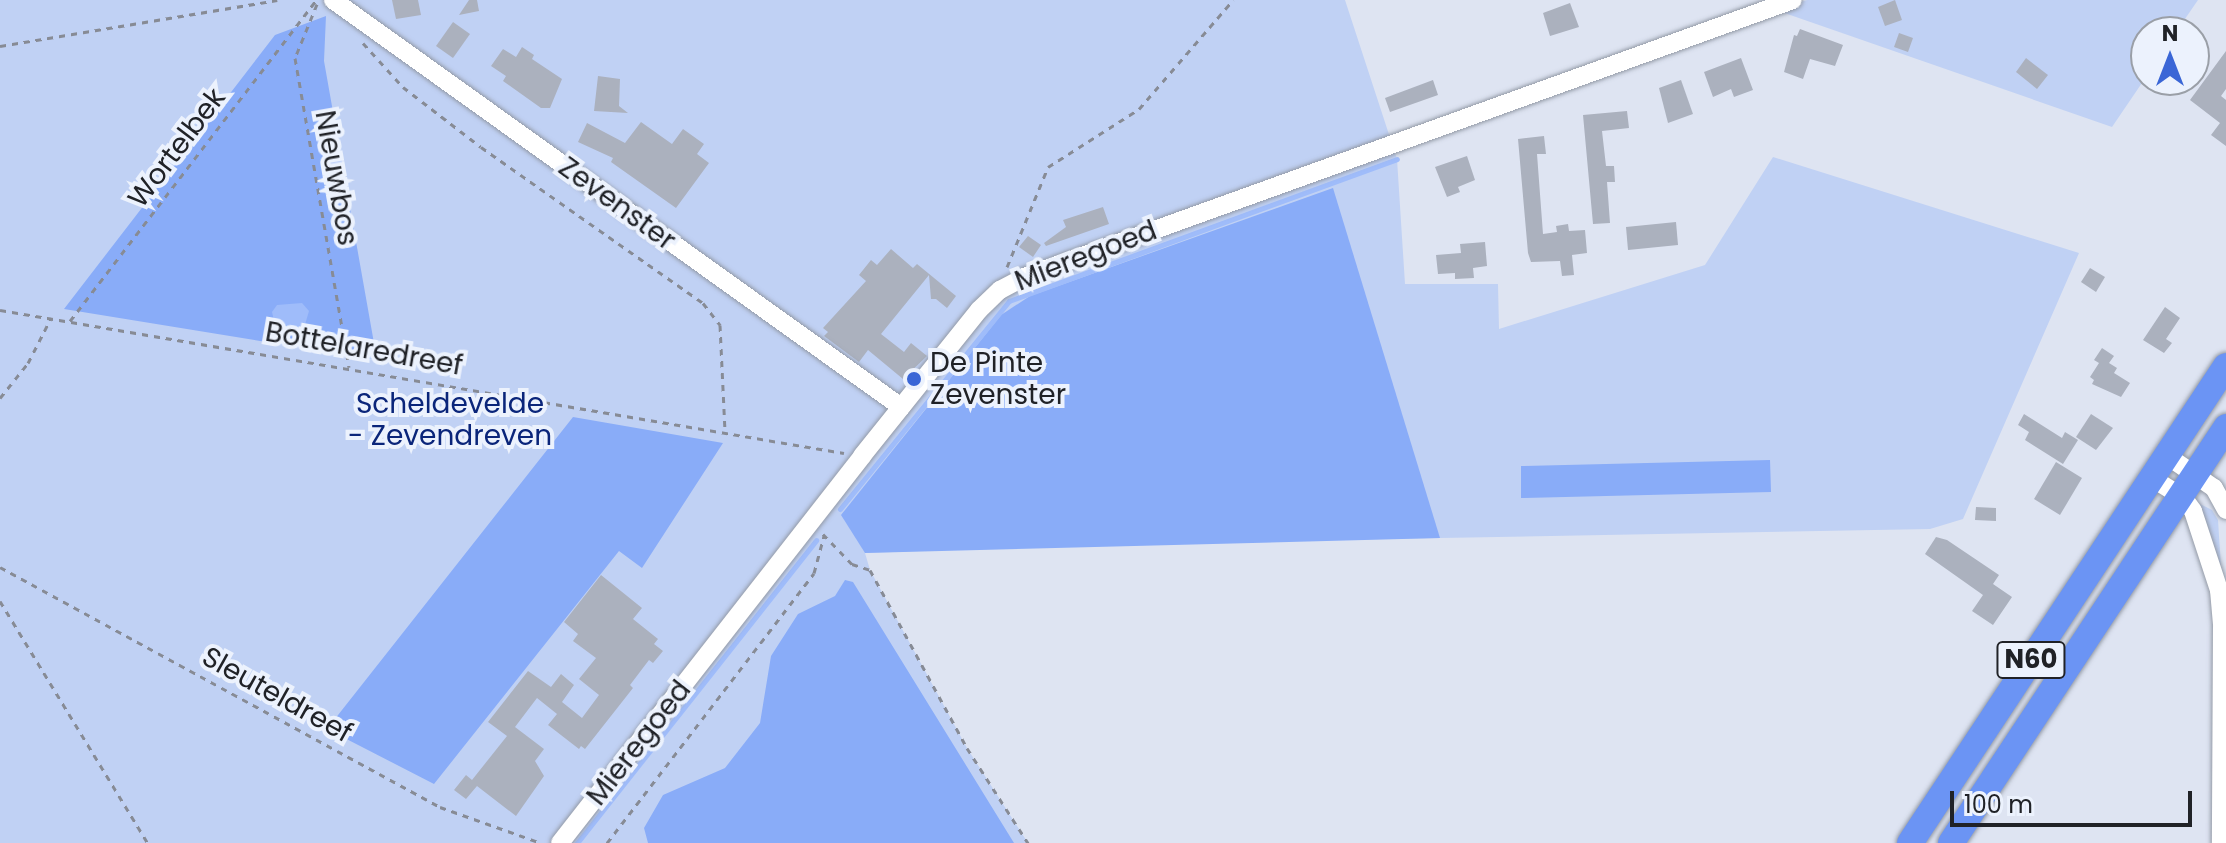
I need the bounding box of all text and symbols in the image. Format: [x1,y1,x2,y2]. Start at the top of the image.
north arrow [2130,16,2210,96]
text: N [2162,18,2178,49]
street label: Wortelbek [121,82,233,214]
street label: Nieuwbos [308,108,364,248]
street label: Zevenster [552,150,682,258]
street label: Mieregoed [1010,214,1162,298]
street label: Bottelaredreef [263,315,465,383]
place label: De Pinte Zevenster [930,346,1066,412]
marker: De Pinte Zevenster [905,370,923,388]
park label: Scheldevelde - Zevendreven [348,387,552,453]
road number: N60 [1995,638,2067,682]
street label: Sleuteldreef [196,640,358,750]
street label: Mieregoed [580,674,698,812]
scale bar [1954,775,2196,825]
text: 100 m [1964,788,2033,821]

